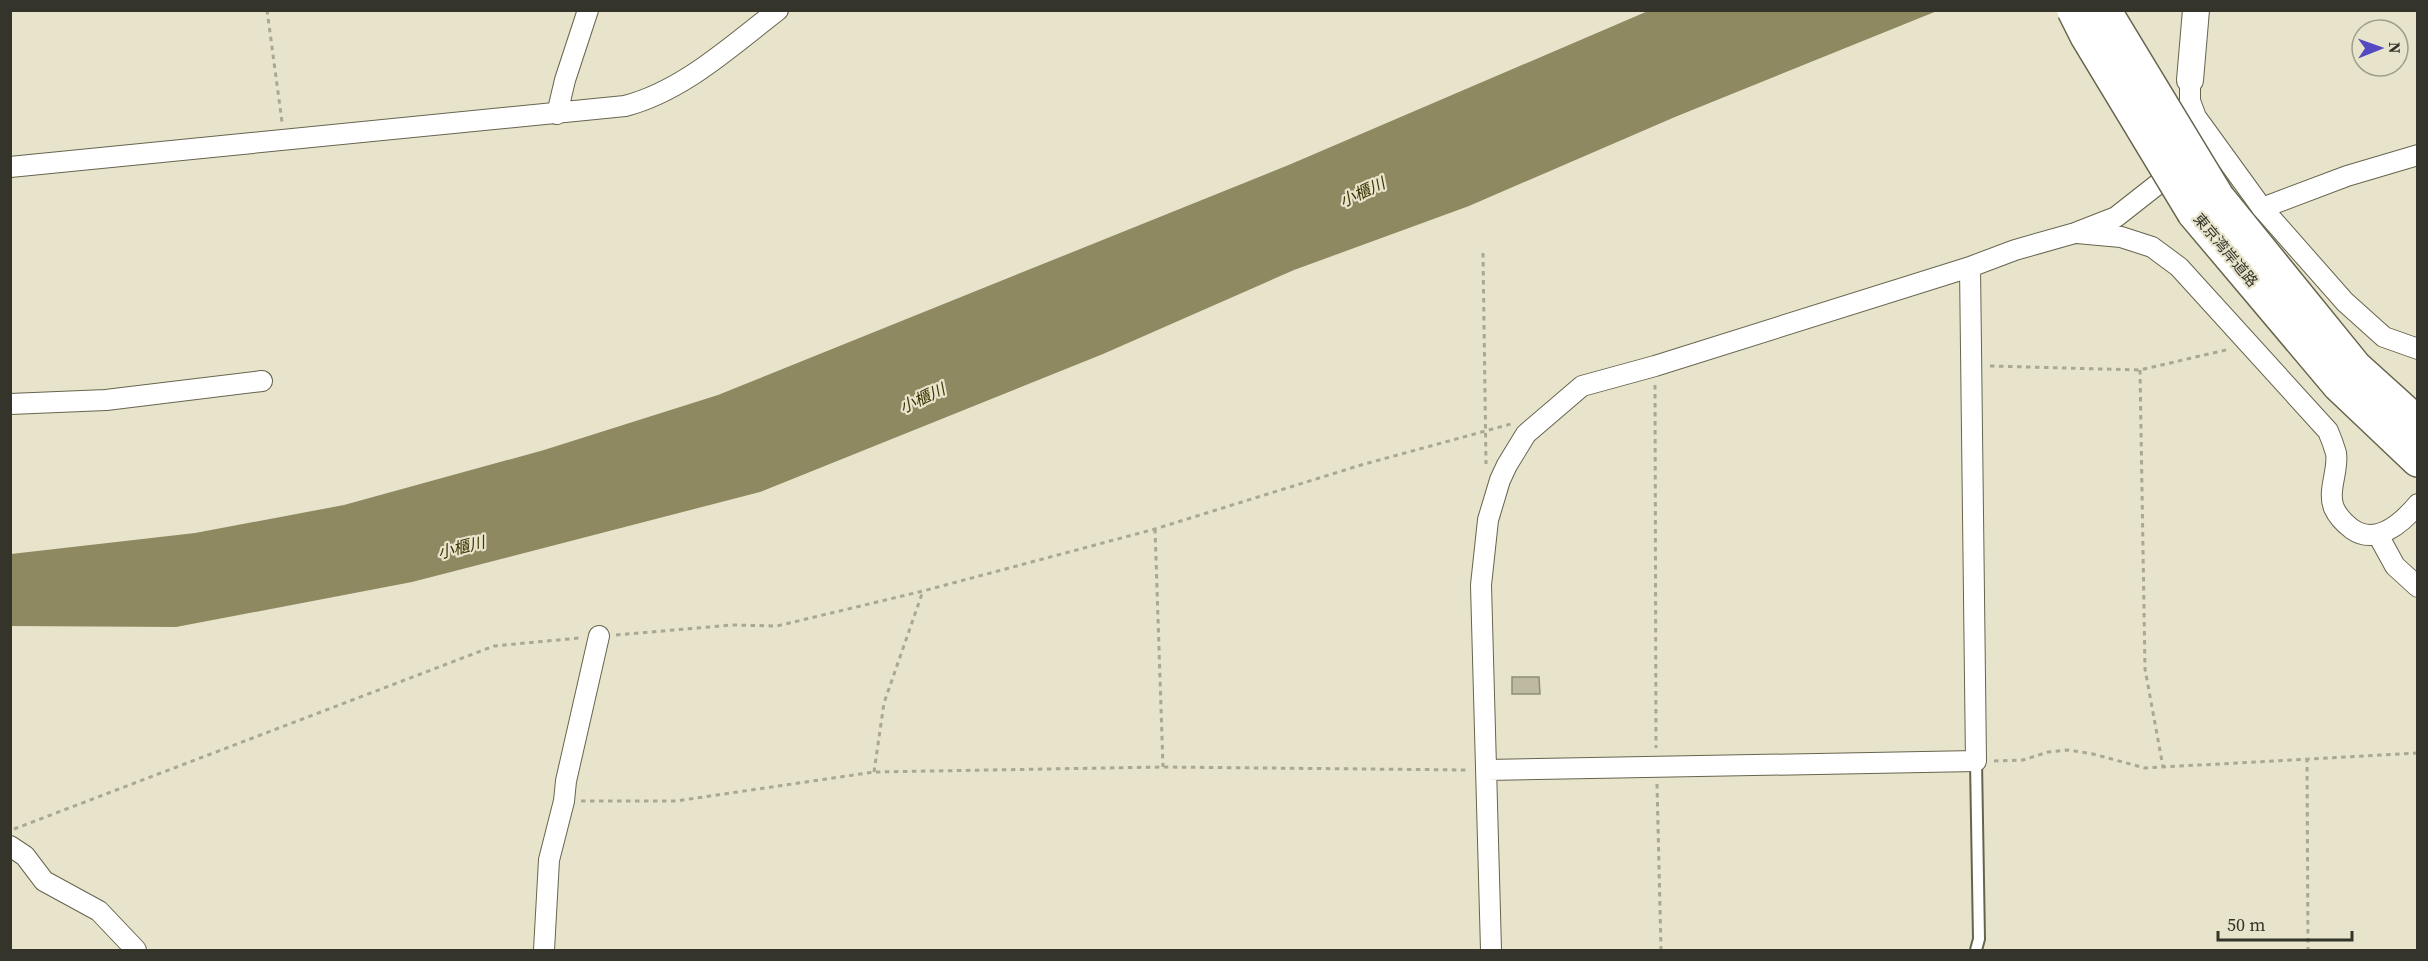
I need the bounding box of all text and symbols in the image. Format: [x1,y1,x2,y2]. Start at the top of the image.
north arrow [2350,18,2410,78]
text: N [2384,42,2406,54]
water label: 小櫃川 [1336,171,1390,212]
street label: 東京湾岸道路 [2189,209,2263,291]
water label: 小櫃川 [896,377,950,418]
water label: 小櫃川 [435,530,489,563]
scale bar [2218,904,2352,942]
text: 50 m [2227,912,2265,937]

